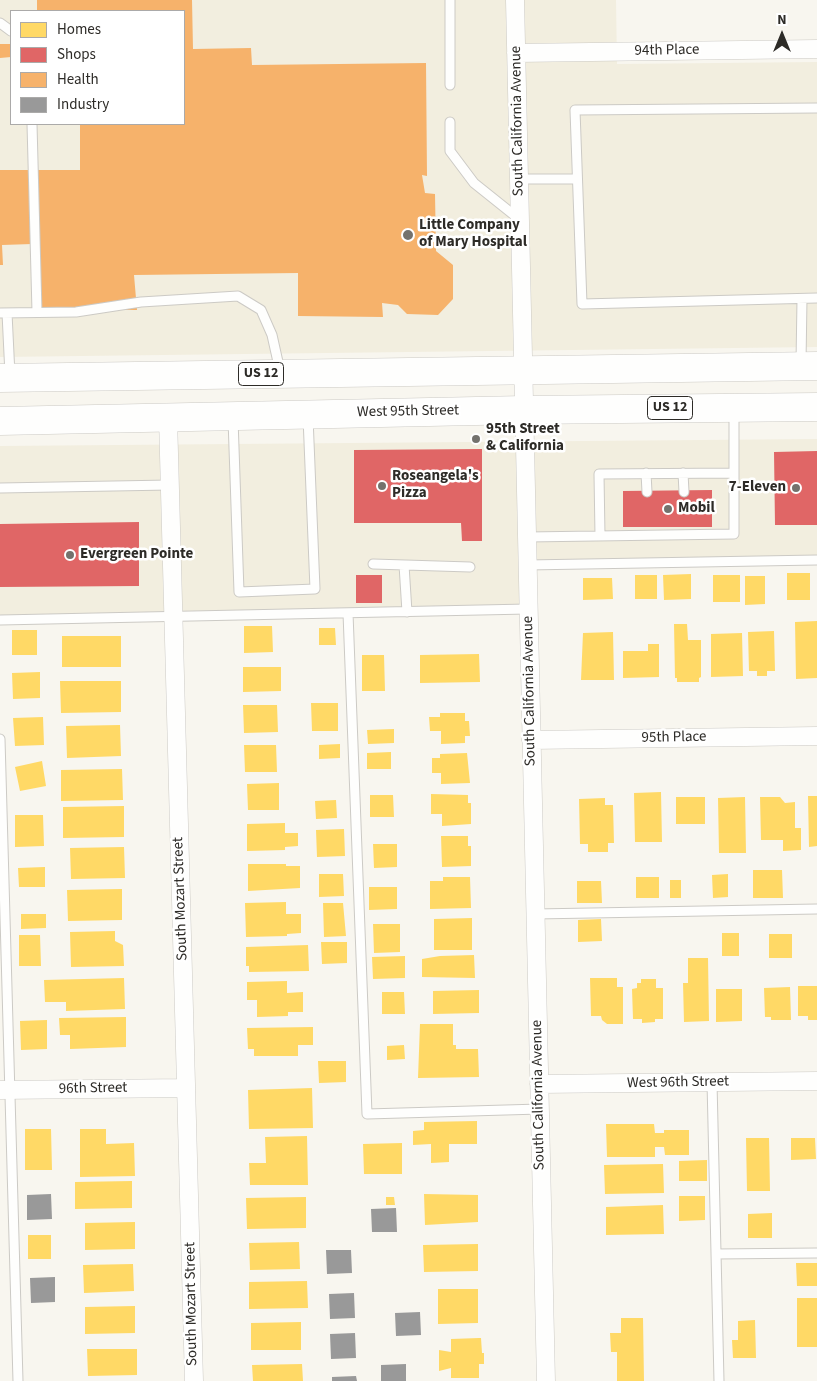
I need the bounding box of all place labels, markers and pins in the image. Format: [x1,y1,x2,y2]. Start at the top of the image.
place label: Little Company of Mary Hospital [419,217,527,252]
marker: Little Company of Mary Hospital [401,228,415,242]
place label: 95th Street & California [486,421,564,456]
marker: 95th Street & California [470,433,482,445]
place label: Roseangela's Pizza [392,468,479,503]
place label: 7-Eleven [729,479,786,497]
marker: Roseangela's Pizza [376,480,388,492]
marker: 7-Eleven [790,482,802,494]
place label: Mobil [678,500,715,518]
marker: Mobil [662,503,674,515]
place label: Evergreen Pointe [80,546,193,564]
marker: Evergreen Pointe [64,549,76,561]

